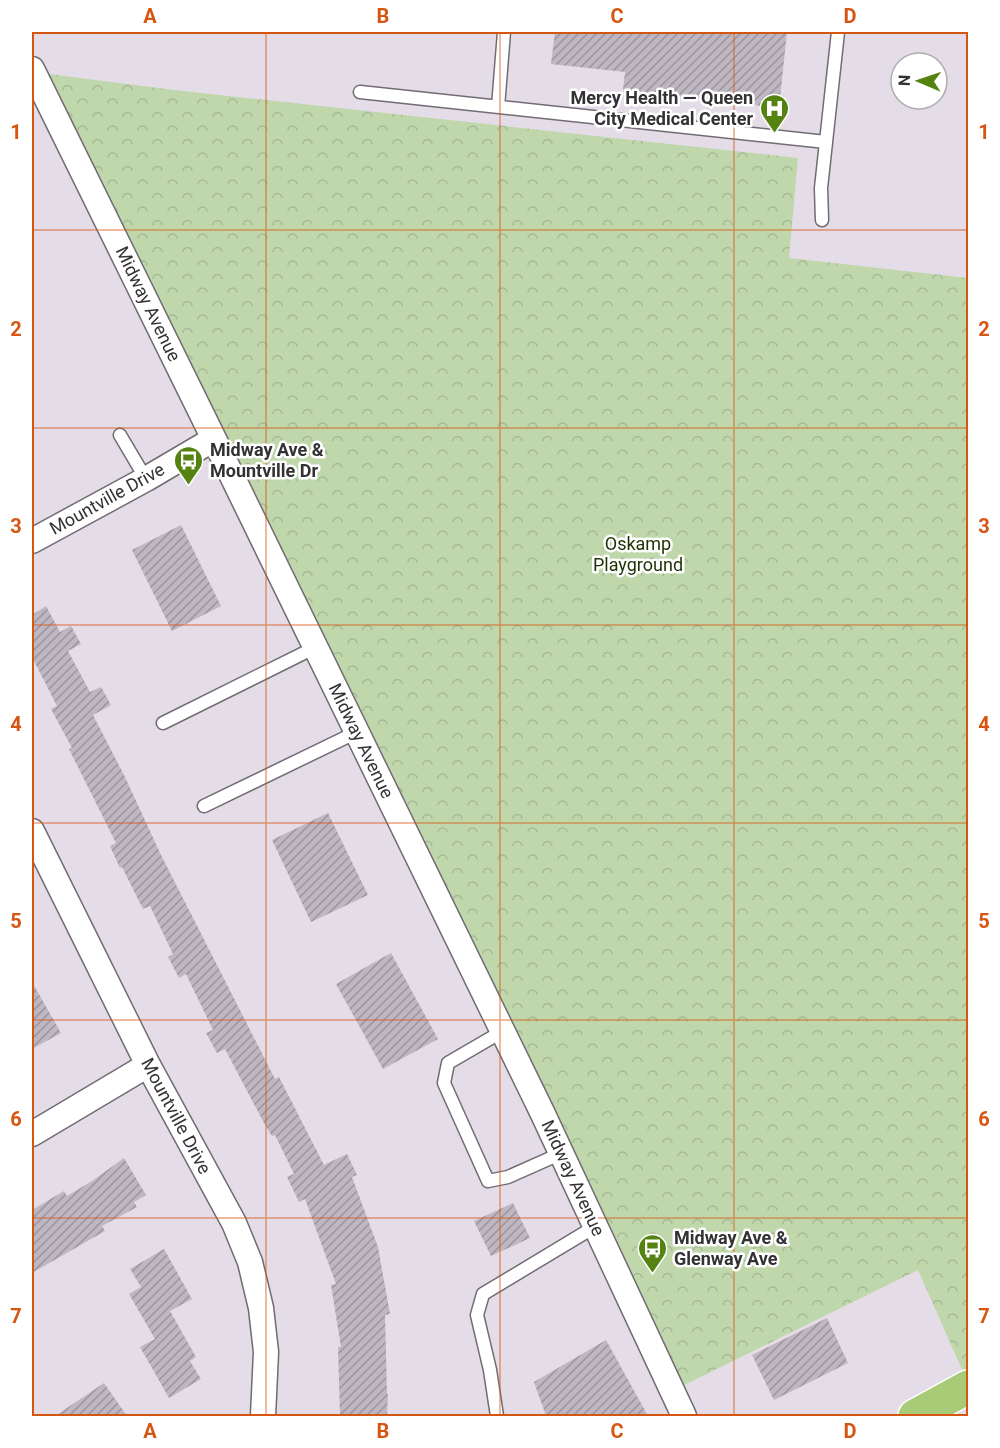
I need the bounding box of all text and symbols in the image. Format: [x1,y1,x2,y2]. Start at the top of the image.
text: A [143,4,157,28]
text: B [377,4,389,28]
text: C [610,4,624,28]
text: D [844,4,857,28]
north arrow [889,51,949,111]
text: N [895,75,914,86]
place label: Mercy Health — Queen City Medical Center [571,87,753,129]
hospital icon: Mercy Health — Queen City Medical Center [758,92,790,134]
text: 1 [10,120,22,144]
text: 1 [978,120,990,144]
street label: Midway Avenue [112,243,185,365]
text: 2 [10,317,22,341]
text: 2 [978,317,990,341]
place label: Midway Ave & Mountville Dr [210,439,324,481]
bus stop icon: Midway Ave & Mountville Dr [173,444,205,486]
street label: Mountville Drive [46,458,168,539]
text: 3 [10,514,22,538]
text: 3 [978,514,990,538]
park label: Oskamp Playground [593,533,683,575]
street label: Midway Avenue [325,680,398,802]
text: 4 [10,712,22,736]
text: 4 [978,712,990,736]
text: 5 [10,909,22,933]
text: 5 [978,909,990,933]
street label: Mountville Drive [137,1054,216,1177]
text: 6 [10,1107,22,1131]
text: 6 [978,1107,990,1131]
street label: Midway Avenue [537,1117,609,1239]
place label: Midway Ave & Glenway Ave [674,1227,788,1269]
bus stop icon: Midway Ave & Glenway Ave [637,1232,669,1274]
text: 7 [10,1304,22,1328]
text: 7 [978,1304,990,1328]
text: A [143,1419,157,1443]
text: B [377,1419,389,1443]
text: C [610,1419,624,1443]
text: D [844,1419,857,1443]

